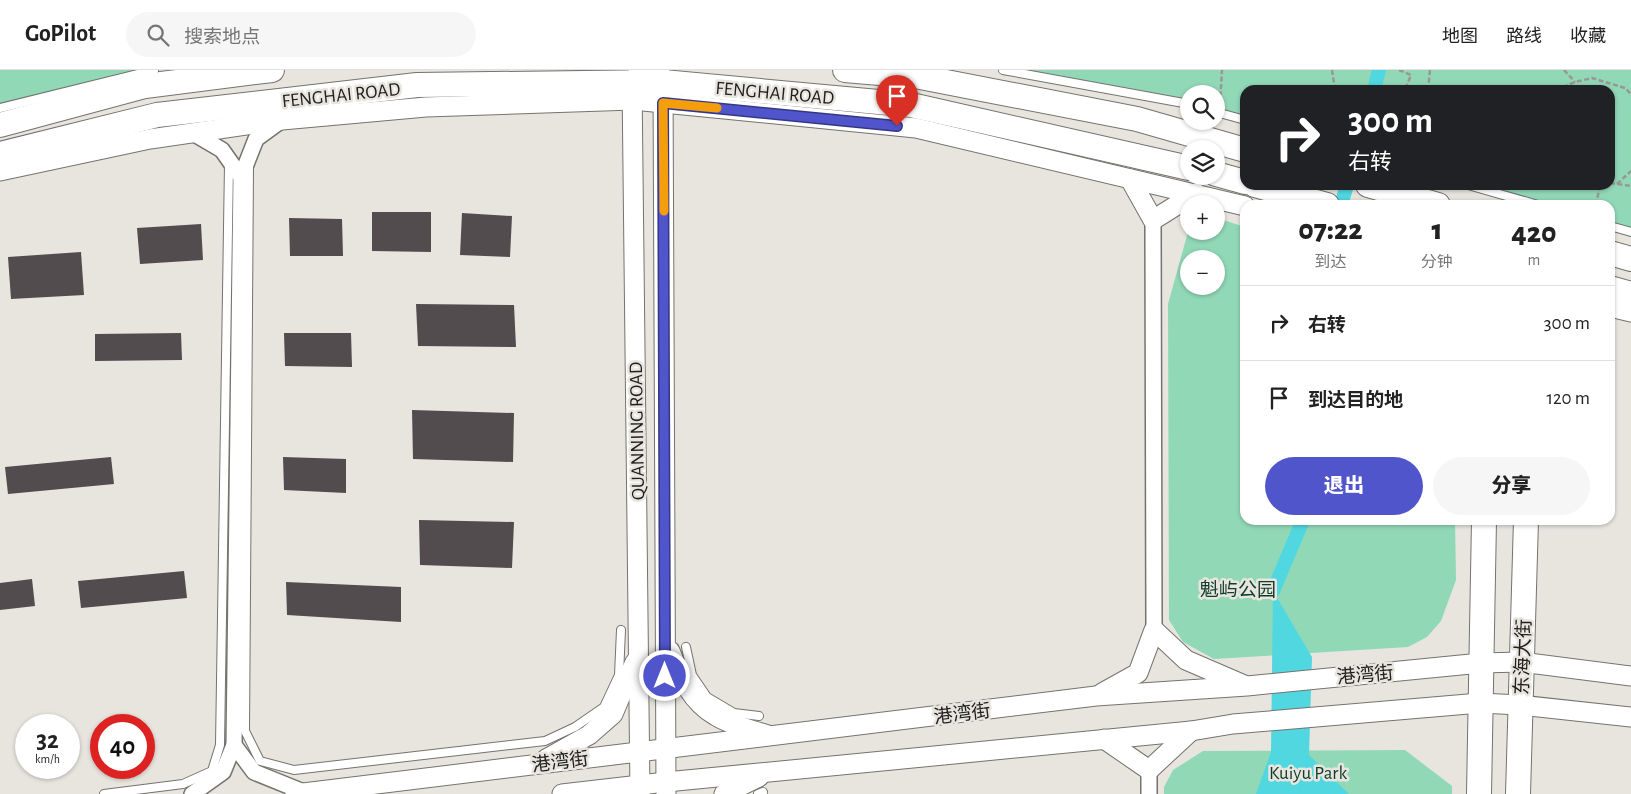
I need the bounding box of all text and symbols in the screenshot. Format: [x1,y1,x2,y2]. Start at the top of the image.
search box [126,12,476,57]
icon: search [144,21,172,49]
text: GoPilot [25,22,96,46]
text: 搜索地点 [184,28,260,47]
text: 地图 [1442,28,1478,46]
text: 路线 [1506,28,1542,46]
text: 收藏 [1570,28,1606,46]
pin [876,75,918,126]
street label: FENGHAI ROAD [715,79,835,108]
street label: FENGHAI ROAD [281,80,401,111]
icon: arrive [883,82,911,110]
map controls [1180,85,1225,295]
button: search [1180,85,1225,130]
text: 300 m [1348,104,1433,139]
icon: right [1265,105,1330,170]
button: layers [1180,140,1225,185]
text: 右转 [1348,151,1392,173]
button: + [1180,195,1225,240]
text: 07:22 [1298,215,1363,245]
text: 1 [1431,215,1443,245]
text: 420 [1511,218,1557,248]
button: − [1180,250,1225,295]
text: m [1528,252,1540,268]
text: 到达 [1314,254,1347,270]
text: 分钟 [1421,254,1453,270]
icon: right [1265,309,1293,337]
text: 300 m [1544,314,1590,333]
text: 右转 [1308,316,1346,335]
street label: QUANNING ROAD [627,362,648,500]
icon: arrive [1265,384,1293,412]
text: 120 m [1546,389,1590,408]
text: 到达目的地 [1308,391,1403,410]
button: 退出 [1265,457,1423,515]
button: 分享 [1433,457,1590,515]
park label: 魁屿公园 [1200,579,1276,600]
street label: 东海大街 [1511,619,1534,695]
position arrow [638,649,690,701]
street label: 港湾街 [1336,662,1394,687]
street label: 港湾街 [932,700,992,727]
speed limit sign: 40 [90,714,155,779]
text: 32 [36,728,59,753]
street label: 港湾街 [530,748,590,775]
text: km/h [35,753,60,765]
park label: Kuiyu Park [1269,764,1347,783]

